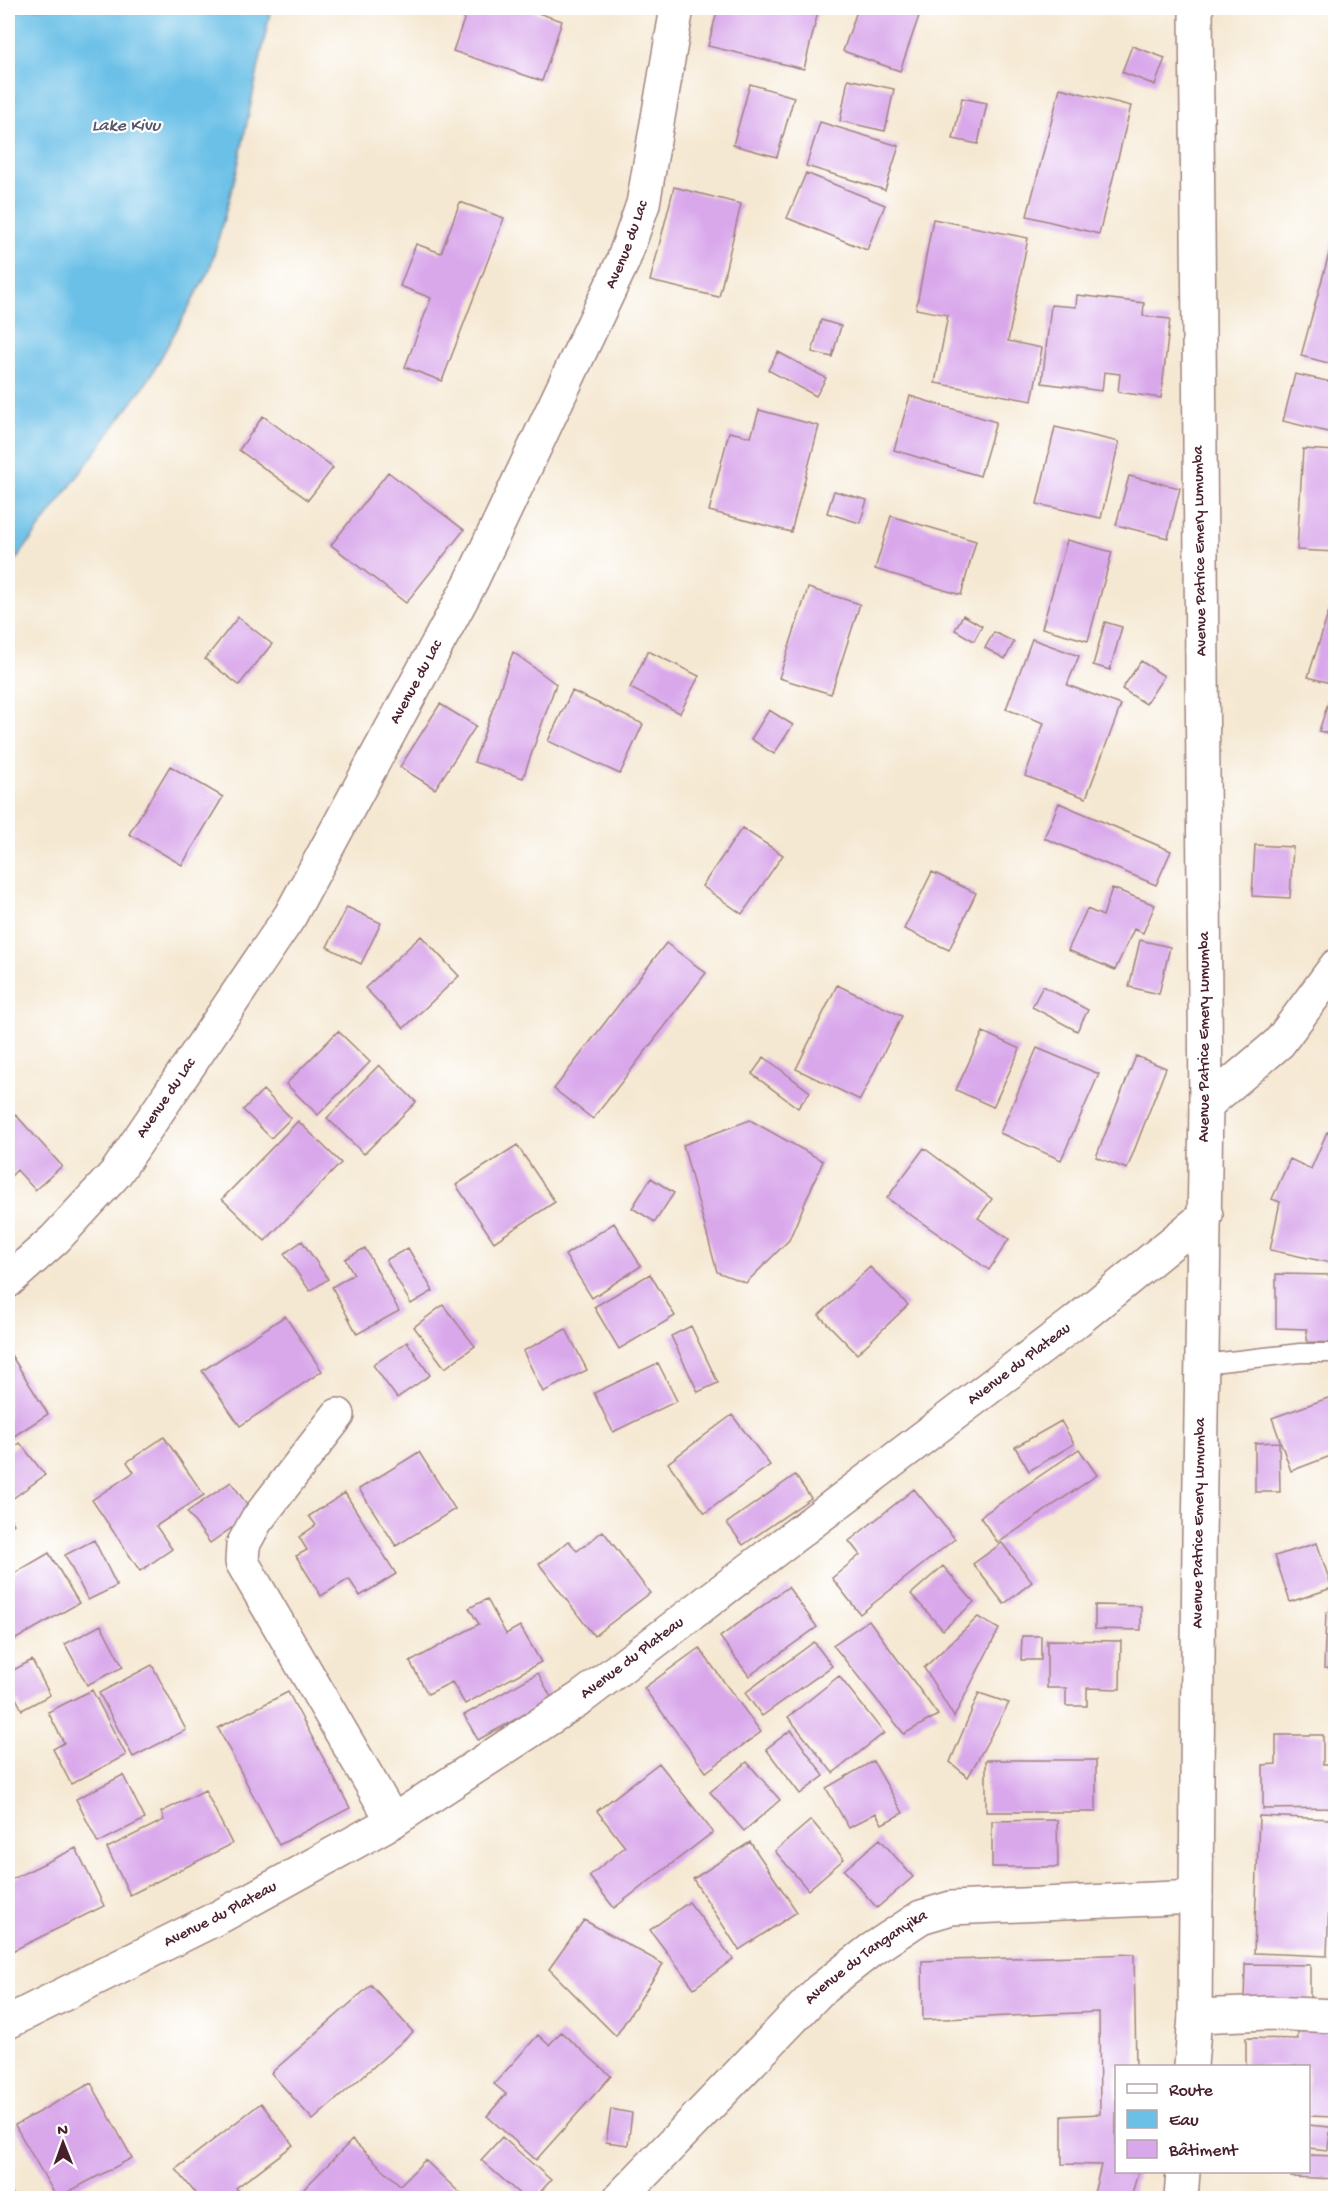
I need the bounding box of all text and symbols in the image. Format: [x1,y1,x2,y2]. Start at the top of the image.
water label: Lake Kivu [92,116,162,137]
street label: Avenue du Lac [602,198,653,292]
street label: Avenue Patrice Emery Lumumba [1190,444,1212,656]
street label: Avenue du Lac [386,637,447,728]
street label: Avenue Patrice Emery Lumumba [1196,931,1215,1142]
street label: Avenue du Lac [133,1054,201,1142]
street label: Avenue du Plateau [964,1319,1075,1410]
street label: Avenue Patrice Emery Lumumba [1189,1417,1210,1629]
street label: Avenue du Plateau [577,1613,689,1704]
street label: Avenue du Plateau [161,1877,281,1952]
street label: Avenue du Tanganyika [801,1906,930,2009]
legend [1115,2065,1310,2173]
text: Route [1169,2081,1214,2102]
text: Eau [1169,2111,1199,2132]
north arrow [33,2113,93,2173]
text: N [57,2122,69,2141]
text: Bâtiment [1168,2141,1239,2162]

